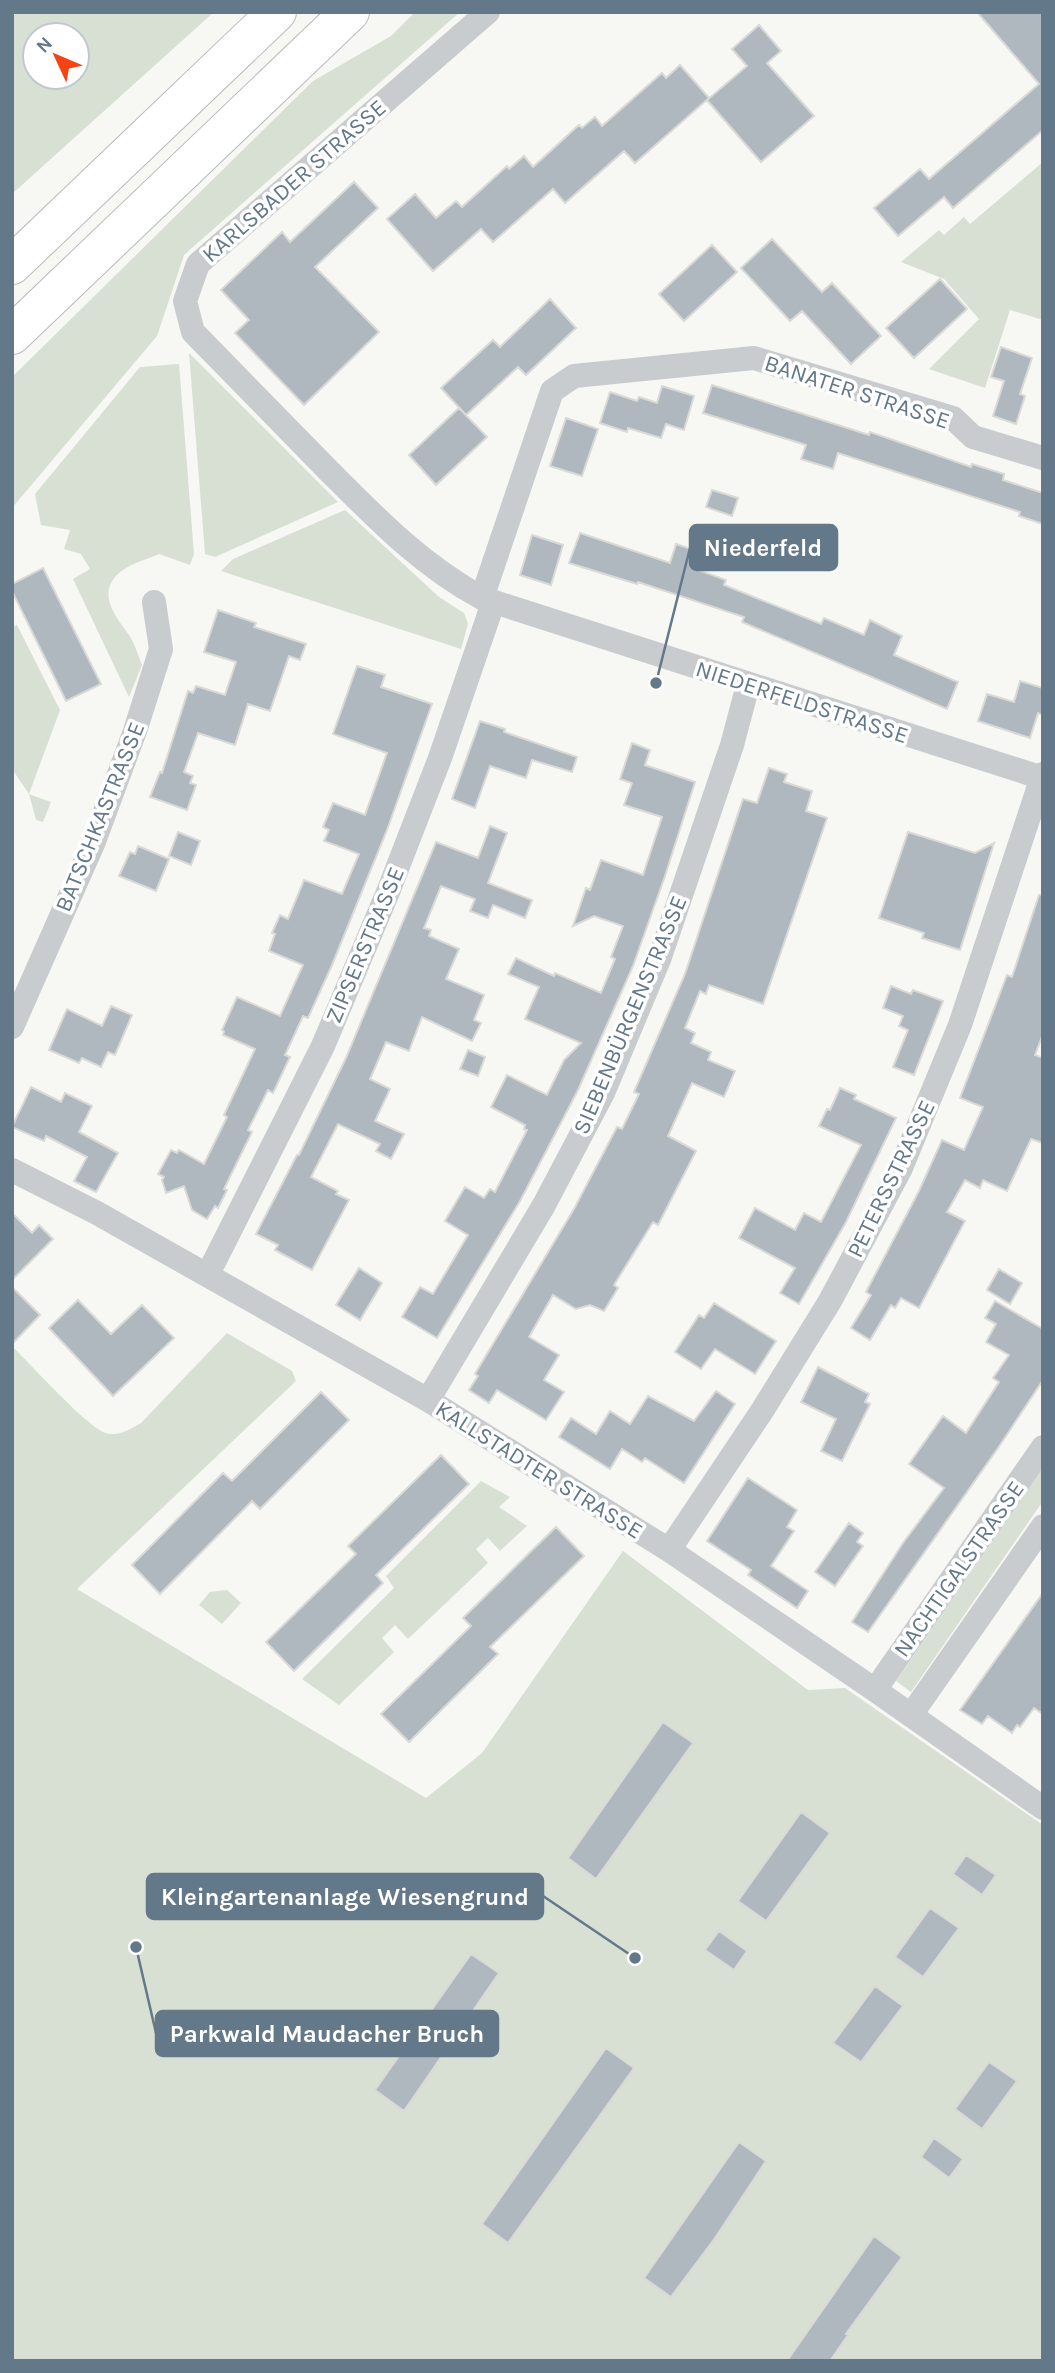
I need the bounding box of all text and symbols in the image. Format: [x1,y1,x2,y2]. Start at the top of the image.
north arrow [21,21,91,91]
text: N [32,32,57,57]
street label: KARLSBADER STRASSE [197,94,391,268]
street label: BANATER STRASSE [761,349,953,435]
callout: Niederfeld [690,525,837,570]
text: Niederfeld [704,534,822,562]
street label: NIEDERFELDSTRASSE [692,655,912,749]
street label: BATSCHKASTRASSE [50,718,150,916]
street label: ZIPSERSTRASSE [320,863,410,1027]
street label: SIEBENBÜRGENSTRASSE [567,892,693,1138]
street label: PETERSSTRASSE [841,1096,941,1262]
street label: KALLSTADTER STRASSE [431,1395,647,1545]
street label: NACHTIGALSTRASSE [888,1476,1030,1662]
callout: Kleingartenanlage Wiesengrund [147,1874,543,1919]
text: Kleingartenanlage Wiesengrund [161,1883,529,1911]
callout: Parkwald Maudacher Bruch [156,2011,498,2056]
text: Parkwald Maudacher Bruch [170,2020,484,2048]

